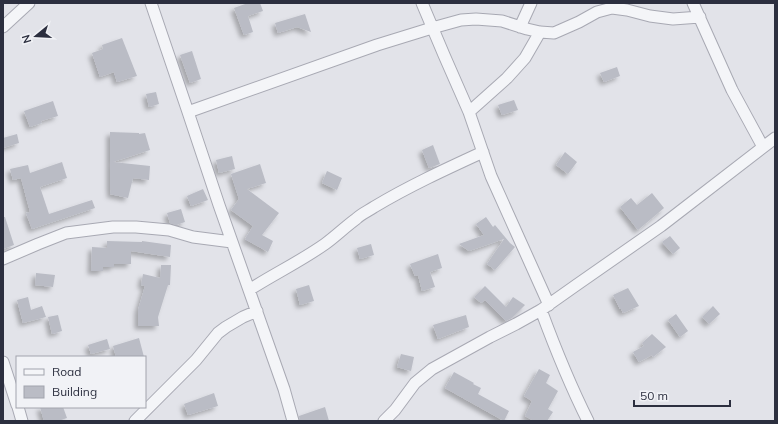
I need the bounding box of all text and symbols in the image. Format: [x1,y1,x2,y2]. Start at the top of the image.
north arrow [16,16,56,56]
text: N [19,33,34,45]
legend [16,356,146,408]
text: Road [52,364,81,379]
scale bar [634,382,730,408]
text: Building [52,384,97,399]
text: 50 m [640,388,668,403]

